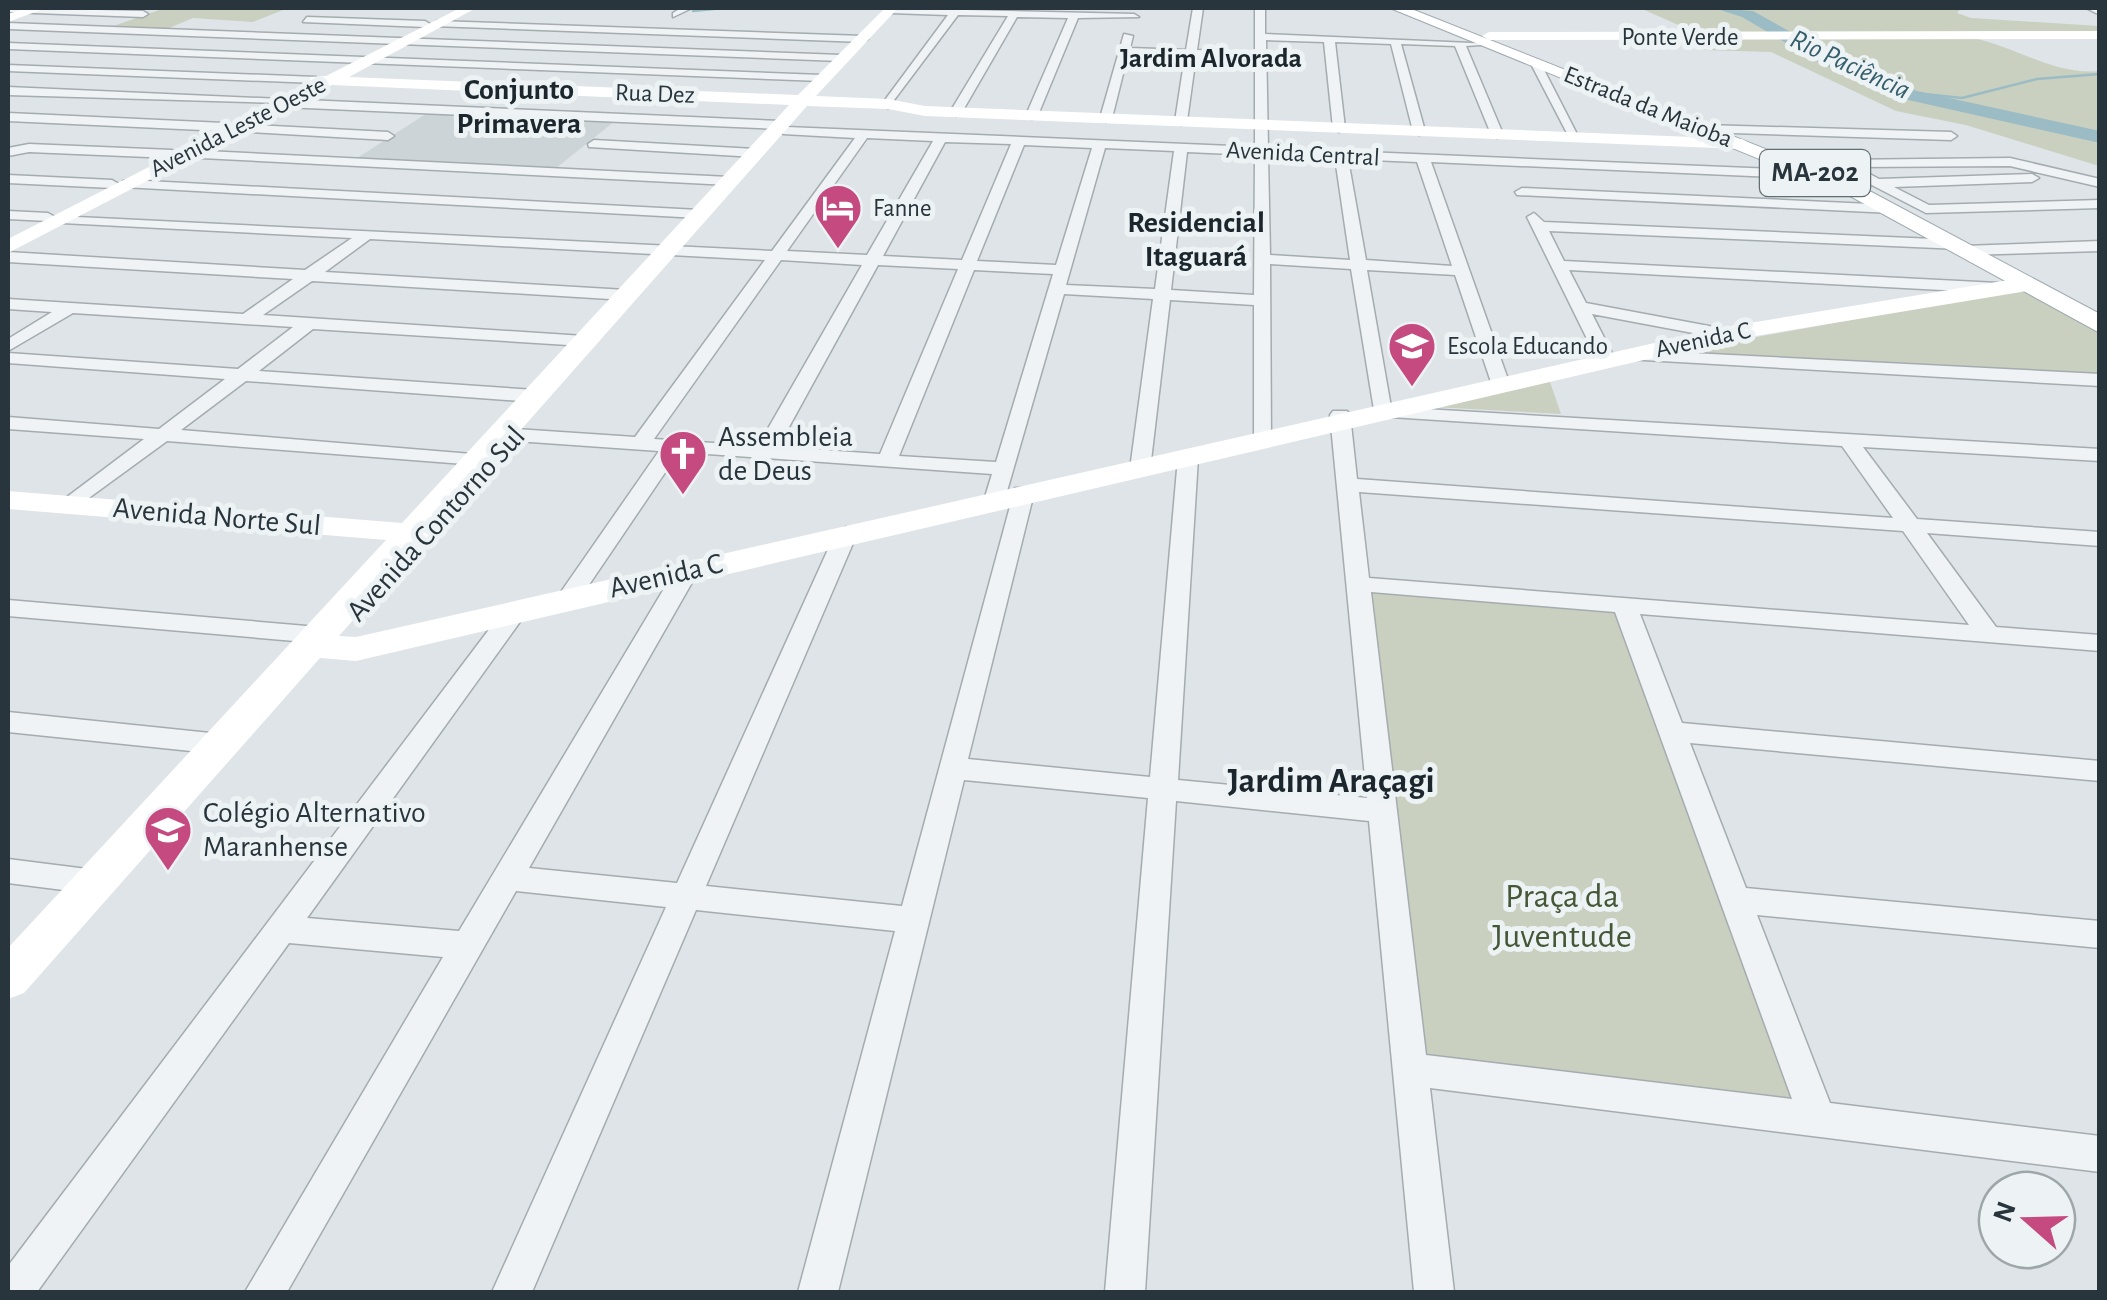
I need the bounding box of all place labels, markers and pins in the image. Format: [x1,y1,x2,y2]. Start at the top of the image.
hotel icon: Fanne [812,182,864,250]
place label: Fanne [873,196,932,221]
school or university icon: Escola Educando [1386,320,1438,388]
place label: Escola Educando [1447,334,1608,359]
place label: Assembleia de Deus [718,422,853,486]
church icon: Assembleia de Deus [657,428,709,496]
place label: Colégio Alternativo Maranhense [203,798,426,862]
school or university icon: Colégio Alternativo Maranhense [142,804,194,872]

